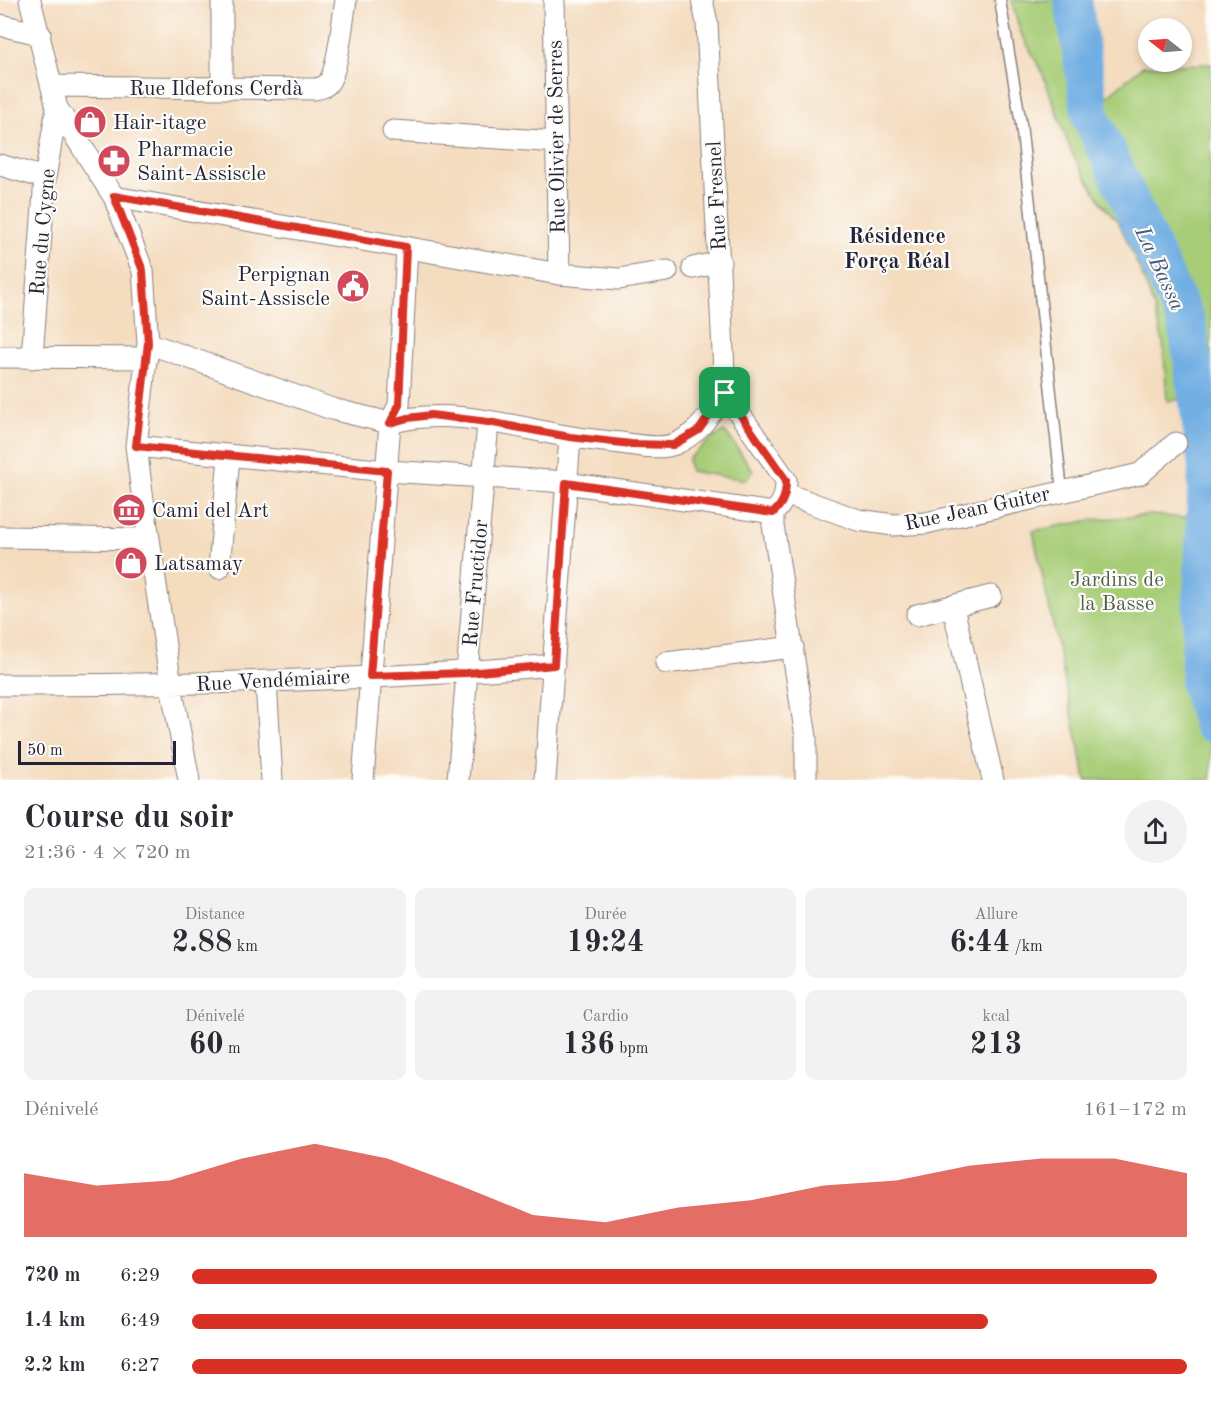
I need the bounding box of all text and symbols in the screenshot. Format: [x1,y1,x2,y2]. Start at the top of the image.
north arrow [1138,18,1192,72]
map controls [1138,18,1192,72]
street label: Rue Olivier de Serres [545,40,570,234]
street label: Rue Ildefons Cerdà [129,79,303,100]
shop icon: Hair-itage [72,104,108,140]
place label: Hair-itage [113,113,206,134]
place label: Pharmacie Saint-Assiscle [137,140,266,185]
street label: Rue Fresnel [704,140,731,251]
pharmacy icon: Pharmacie Saint-Assiscle [96,143,132,179]
street label: Rue du Cygne [27,168,60,296]
water label: La Bassa [1130,222,1188,315]
district label: Résidence Força Réal [844,226,950,273]
place label: Perpignan Saint-Assiscle [201,265,330,310]
public building icon: Perpignan Saint-Assiscle [335,268,371,304]
pin [699,367,750,418]
icon: arrive [708,376,741,409]
street label: Rue Jean Guiter [903,484,1052,535]
museum icon: Cami del Art [111,492,147,528]
place label: Cami del Art [152,501,269,522]
street label: Rue Fructidor [460,518,493,648]
shop icon: Latsamay [113,545,149,581]
place label: Latsamay [154,554,243,575]
park label: Jardins de la Basse [1070,570,1164,615]
street label: Rue Vendémiaire [196,667,351,696]
scale bar [18,738,176,766]
text: 50 m [27,743,63,759]
button: share [1124,800,1187,863]
text: Course du soir [24,802,234,835]
text: 21:36 · 4 × 720 m [24,843,191,863]
text: Distance [185,907,245,923]
text: Durée [584,907,627,923]
text: Allure [974,907,1018,923]
text: 2.88 [172,928,232,958]
text: 19:24 [566,928,644,958]
text: 6:44 [949,928,1010,958]
text: km [232,939,258,955]
text: /km [1010,939,1043,955]
text: Dénivelé [185,1009,245,1025]
text: Cardio [583,1009,628,1025]
text: kcal [982,1009,1010,1025]
text: 60 [189,1030,224,1060]
text: 136 [563,1030,615,1060]
text: 213 [970,1030,1022,1060]
text: m [224,1041,241,1057]
text: bpm [615,1041,648,1057]
text: Dénivelé [24,1100,98,1120]
text: 161–172 m [1084,1100,1187,1120]
text: 720 m [24,1266,80,1286]
text: 6:29 [120,1266,160,1286]
text: 1.4 km [24,1311,86,1331]
text: 6:49 [120,1311,160,1331]
text: 2.2 km [24,1356,86,1376]
text: 6:27 [120,1356,160,1376]

